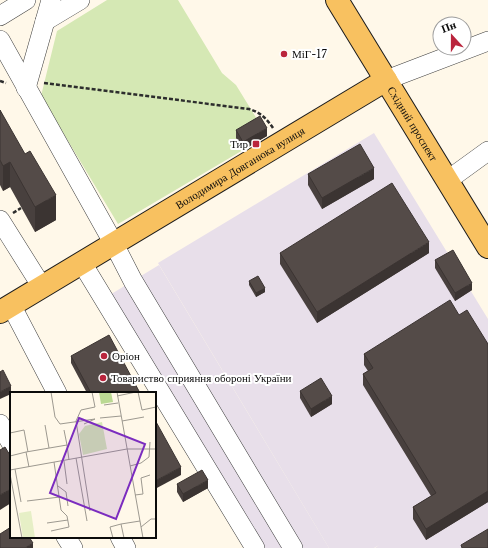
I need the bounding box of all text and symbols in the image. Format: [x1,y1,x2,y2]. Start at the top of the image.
north arrow [432,16,472,56]
text: Пн [439,17,458,36]
place label: МіГ-17 [292,47,327,61]
marker: МіГ-17 [279,49,289,59]
street label: Східний проспект [384,84,441,164]
street label: Володимира Довганюка вулиця [173,124,307,212]
place label: Тир [230,137,248,151]
marker: Тир [251,139,261,149]
place label: Оріон [112,349,140,363]
marker: Оріон [99,351,109,361]
place label: Товариство сприяння обороні України [111,371,292,385]
marker: Товариство сприяння обороні України [98,373,108,383]
inset map [10,392,156,538]

